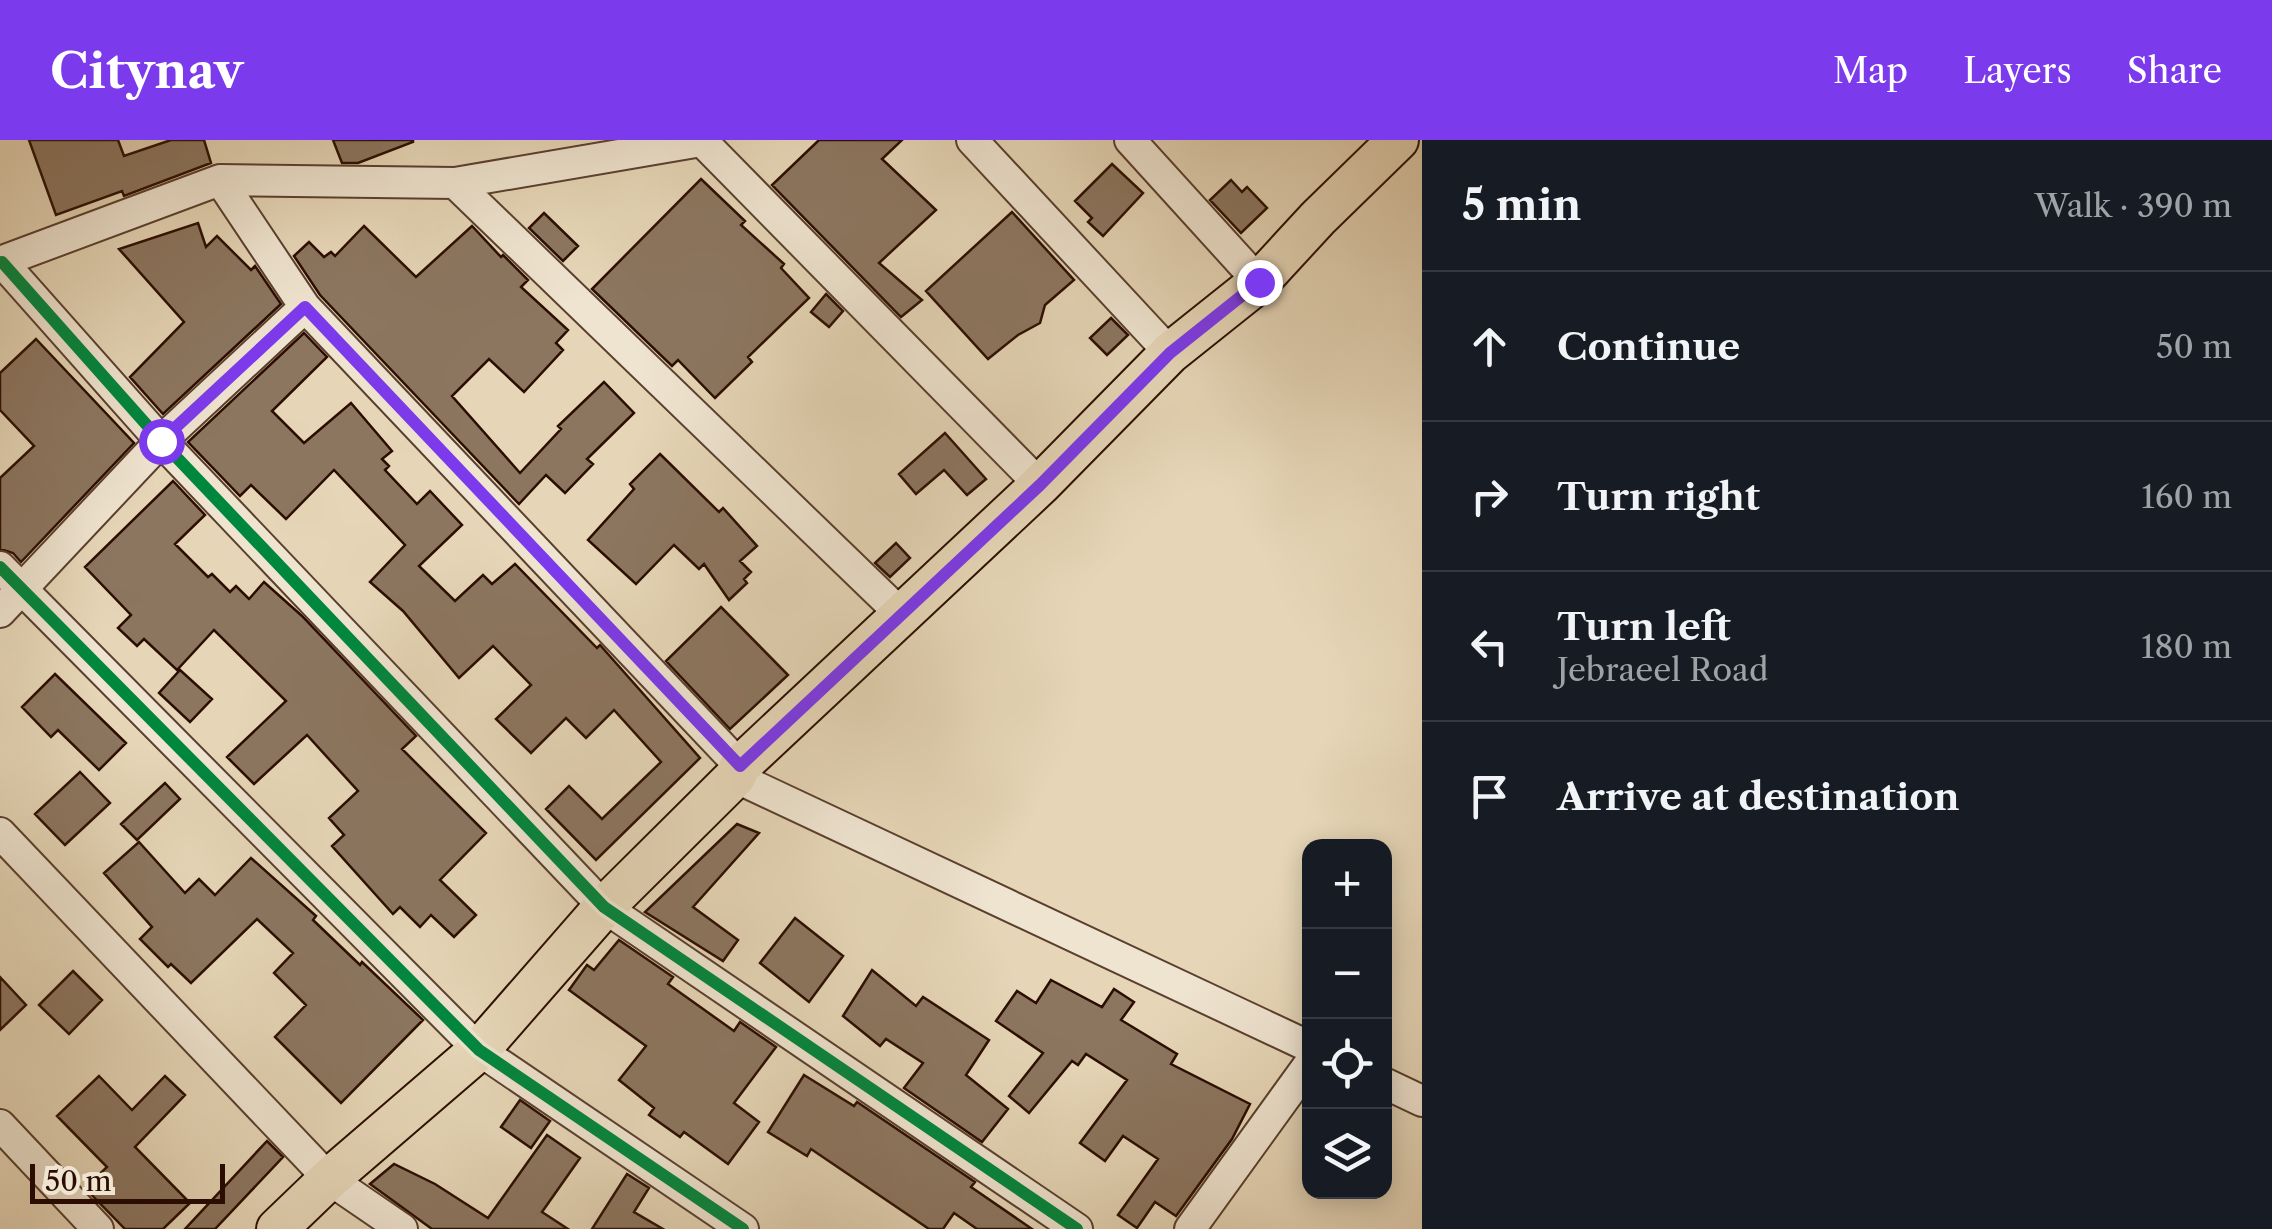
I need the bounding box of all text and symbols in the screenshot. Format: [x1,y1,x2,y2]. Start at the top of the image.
text: Citynav [50,41,243,100]
text: Map [1833,49,1908,92]
text: Layers [1963,49,2072,92]
text: Share [2127,49,2222,92]
text: 5 min [1462,179,1581,231]
text: Walk · 390 m [2035,186,2232,225]
route end [1237,260,1283,306]
icon: ahead [1462,319,1517,374]
text: Continue [1557,323,1740,370]
text: 50 m [2156,327,2232,366]
route start [139,419,185,465]
icon: right [1462,469,1517,524]
text: Turn right [1557,473,1760,520]
text: 160 m [2141,477,2232,516]
text: Turn left [1557,603,1731,650]
icon: left [1462,619,1517,674]
text: 180 m [2141,627,2232,666]
text: Jebraeel Road [1557,650,1768,689]
icon: arrive [1462,769,1517,824]
text: Arrive at destination [1557,773,1960,820]
map controls [1302,839,1392,1199]
button: + [1302,839,1392,929]
button: − [1302,929,1392,1019]
button: locate [1302,1019,1392,1109]
button: layers [1302,1109,1392,1199]
scale bar [30,1159,225,1204]
text: 50 m [45,1164,112,1198]

